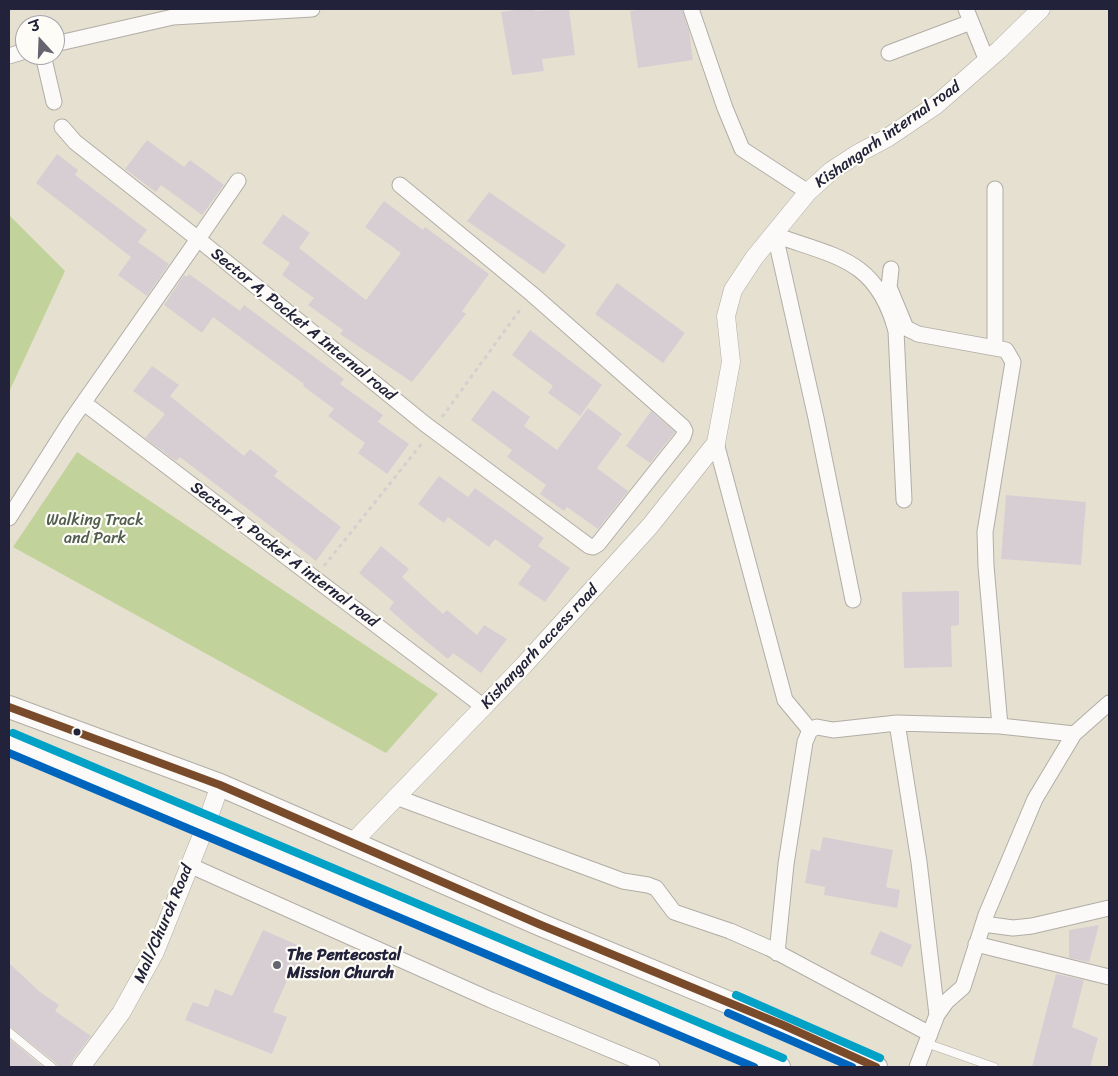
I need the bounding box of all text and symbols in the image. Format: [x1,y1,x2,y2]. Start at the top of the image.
text: उ [26,13,44,40]
north arrow [15,15,65,65]
street label: Kishangarh internal road [812,77,964,193]
street label: Sector A, Pocket A Internal road [207,244,399,406]
street label: Sector A, Pocket A internal road [186,478,382,632]
park label: Walking Track and Park [46,511,144,549]
street label: Kishangarh access road [477,581,603,713]
unlabelled marker [72,727,82,737]
street label: Mall/Church Road [130,862,198,986]
place label: The Pentecostal Mission Church [287,946,401,984]
marker: The Pentecostal Mission Church [271,959,283,971]

